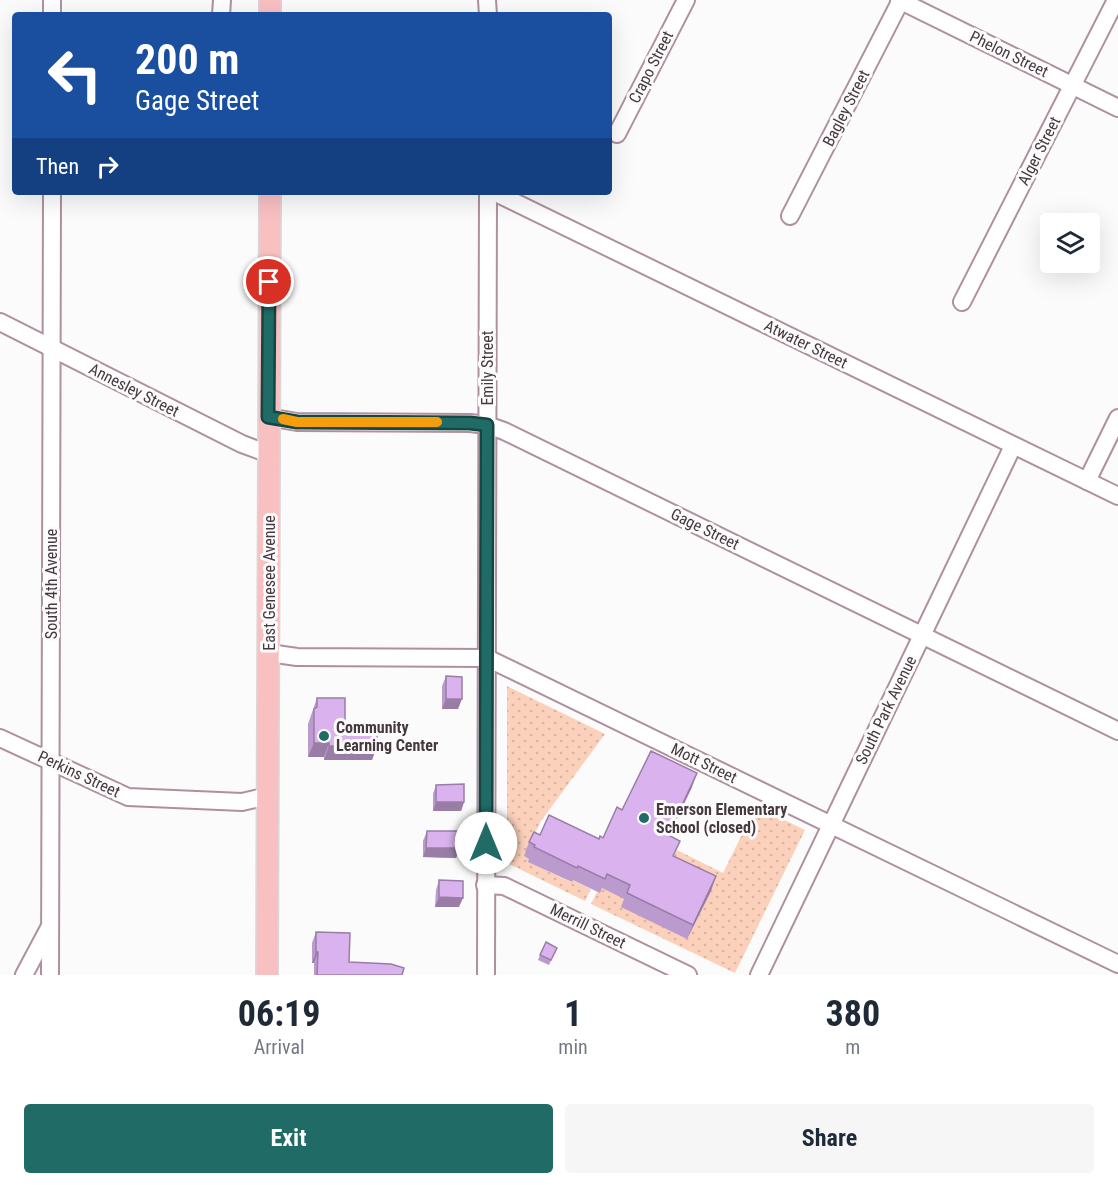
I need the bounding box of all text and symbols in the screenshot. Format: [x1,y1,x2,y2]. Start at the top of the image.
street label: Phelon Street [967,27,1051,81]
street label: Crapo Street [625,28,677,106]
text: 200 m [135,35,240,84]
icon: left [36,36,114,114]
street label: Bagley Street [819,66,873,149]
text: Gage Street [135,85,259,117]
street label: Alger Street [1014,113,1064,188]
icon: right [91,150,124,183]
text: Then [36,154,79,179]
map controls [1040,213,1100,273]
button: layers [1040,213,1100,273]
pin [243,256,294,307]
icon: arrive [252,265,285,298]
street label: Atwater Street [761,316,851,372]
street label: Emily Street [478,330,497,406]
street label: Annesley Street [86,359,182,421]
street label: Gage Street [668,504,743,554]
street label: East Genesee Avenue [260,515,279,651]
street label: South 4th Avenue [42,529,61,639]
street label: South Park Avenue [851,653,921,767]
place label: Community Learning Center [336,718,438,755]
marker: Community Learning Center [317,729,331,743]
street label: Mott Street [668,739,740,787]
street label: Perkins Street [35,747,123,801]
place label: Emerson Elementary School (closed) [656,800,787,837]
position arrow [454,811,518,875]
marker: Emerson Elementary School (closed) [637,811,651,825]
street label: Merrill Street [547,900,629,953]
text: 06:19 [238,993,320,1035]
text: 1 [564,993,582,1035]
text: 380 [826,993,880,1035]
text: Arrival [254,1035,305,1059]
text: min [558,1035,588,1059]
text: m [845,1035,860,1059]
button: Exit [24,1104,553,1173]
button: Share [565,1104,1094,1173]

